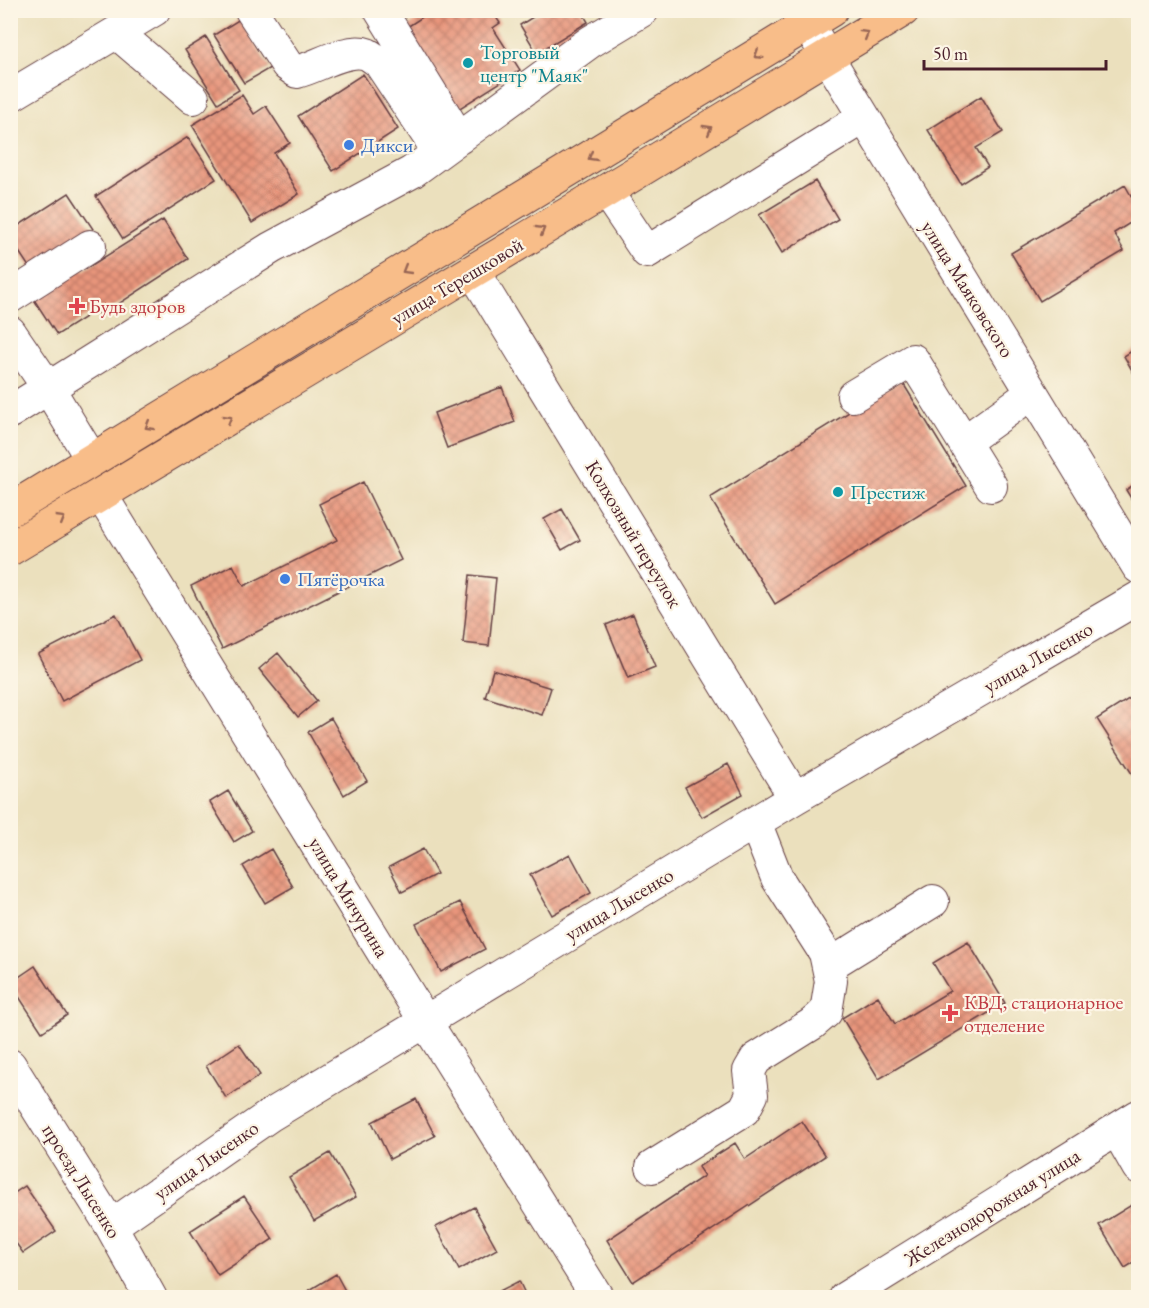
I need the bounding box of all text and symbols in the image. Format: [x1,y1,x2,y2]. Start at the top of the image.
one-way arrow [859,29,869,41]
scale bar [924,33,1106,71]
place label: Торговый центр "Маяк" [480,39,588,88]
text: 50 m [933,42,968,65]
one-way arrow [754,48,764,60]
marker: Торговый центр "Маяк" [461,56,475,70]
one-way arrow [702,125,712,137]
place label: Дикси [361,132,414,158]
marker: Дикси [342,138,356,152]
one-way arrow [588,149,598,161]
street label: улица Маяковского [915,216,1021,362]
one-way arrow [535,226,545,238]
street label: улица Терешковой [386,231,528,331]
one-way arrow [402,263,412,274]
place label: Будь здоров [89,293,185,319]
marker: Будь здоров [70,299,84,313]
one-way arrow [222,414,232,426]
one-way arrow [145,418,155,430]
street label: Колхозный переулок [580,455,689,613]
place label: Престиж [850,479,925,505]
marker: Престиж [831,485,845,499]
one-way arrow [55,515,65,527]
place label: Пятёрочка [297,566,385,592]
marker: Пятёрочка [278,572,292,586]
street label: улица Лысенко [979,615,1097,699]
street label: улица Мичурина [303,832,395,962]
street label: улица Лысенко [560,861,678,947]
place label: КВД, стационарное отделение [964,989,1124,1038]
marker: КВД, стационарное отделение [941,1004,959,1022]
street label: улица Лысенко [149,1114,264,1206]
street label: проезд Лысенко [37,1119,128,1243]
street label: Железнодорожная улица [898,1142,1085,1272]

